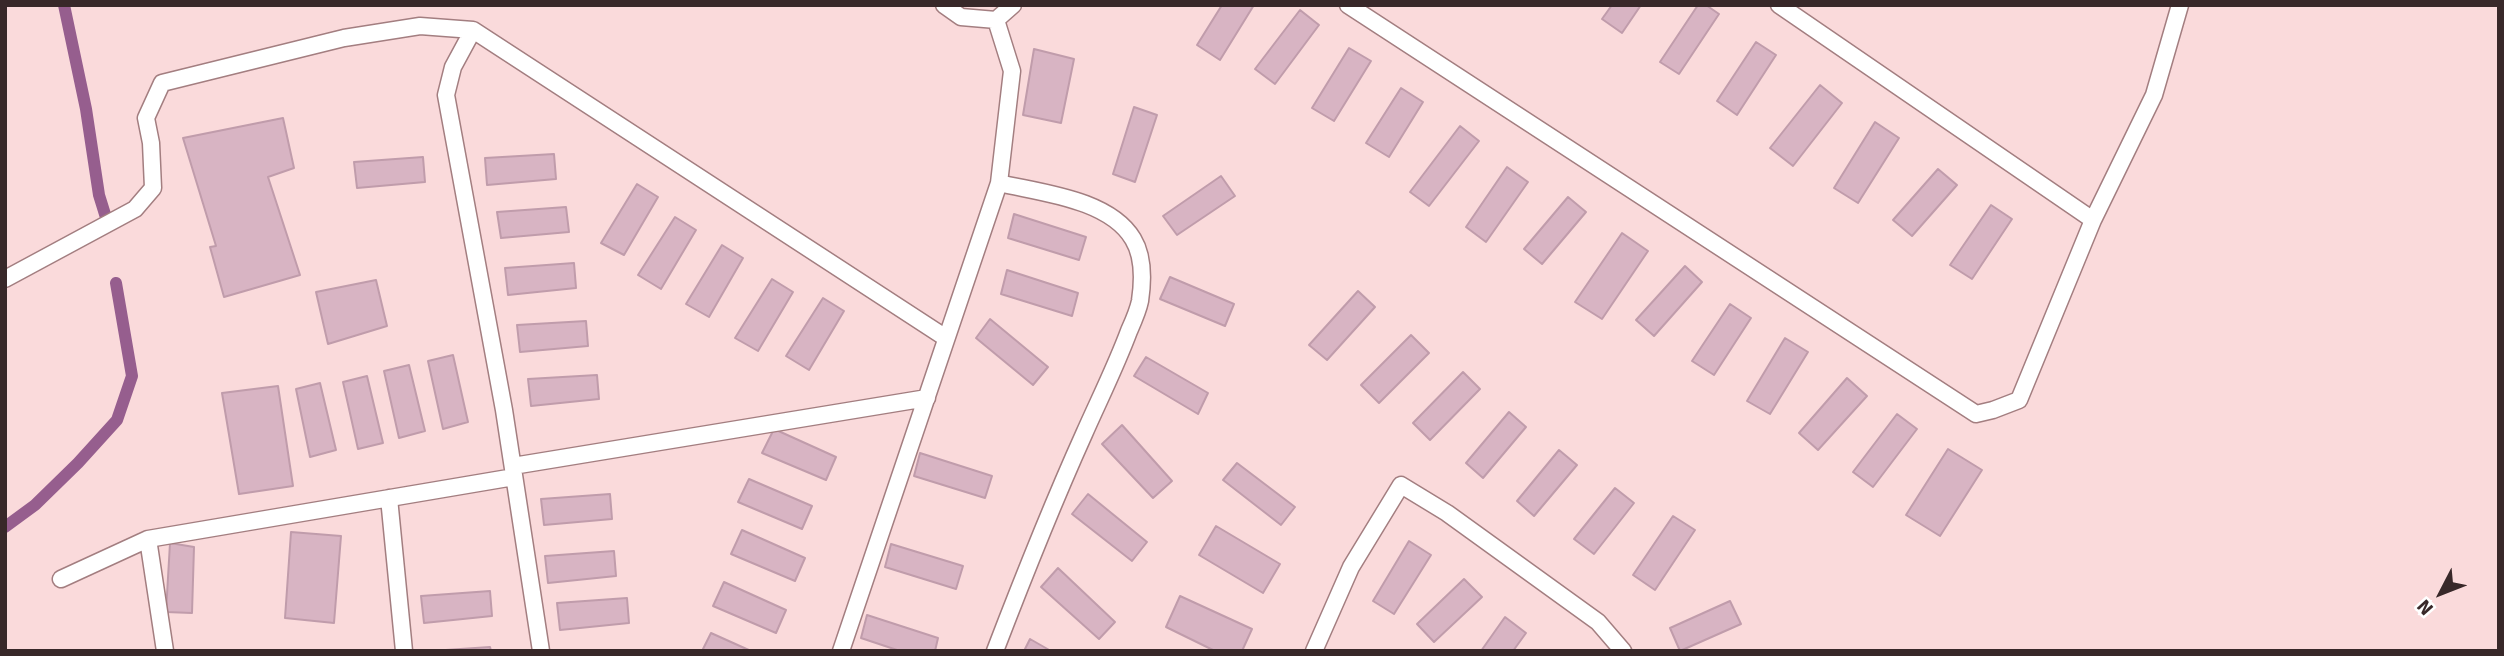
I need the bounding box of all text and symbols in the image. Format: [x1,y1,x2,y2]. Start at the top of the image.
north arrow [2406,558,2476,628]
text: N [2412,594,2439,620]

